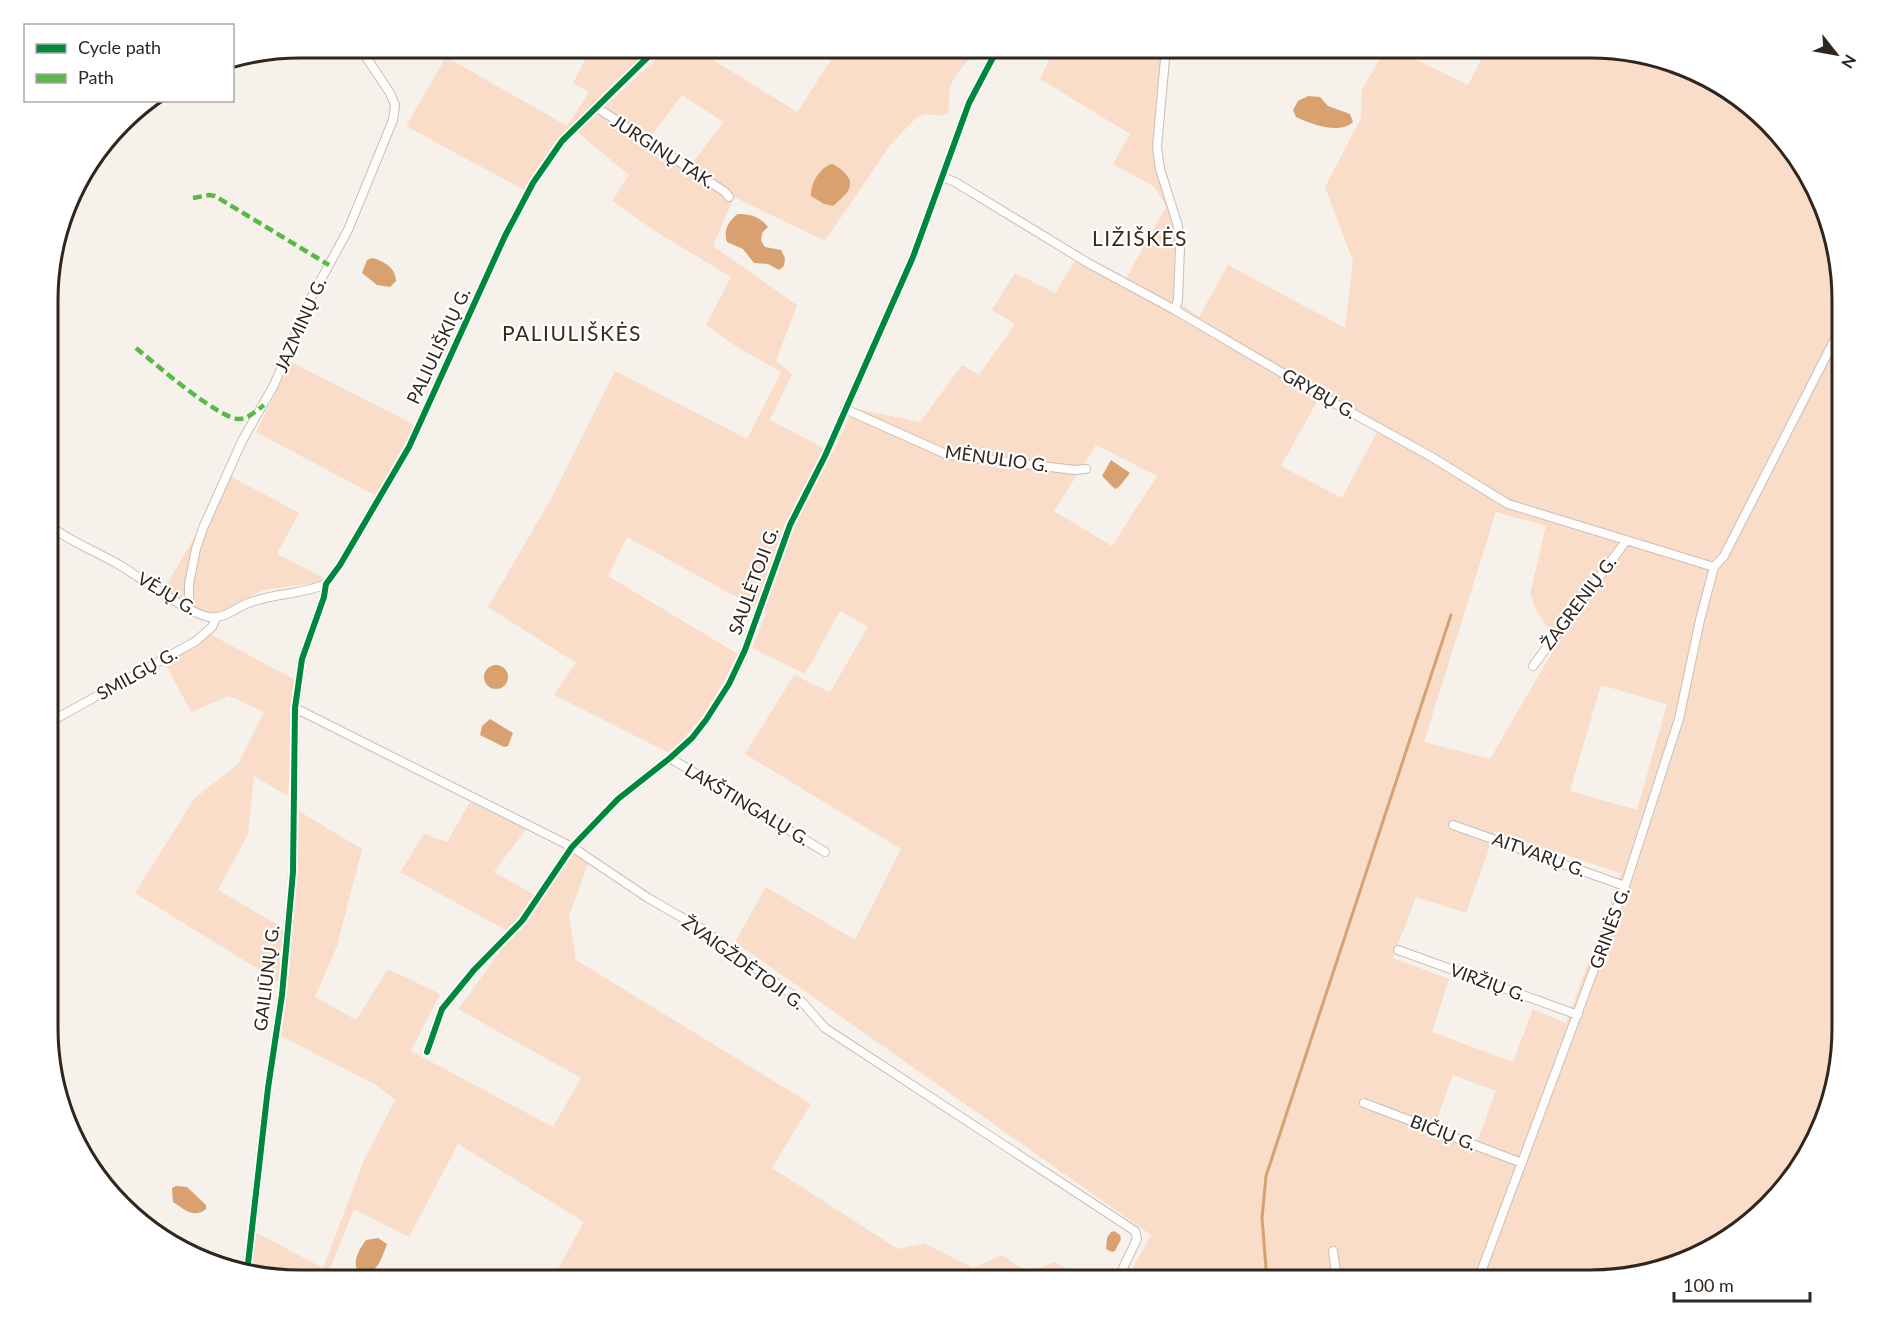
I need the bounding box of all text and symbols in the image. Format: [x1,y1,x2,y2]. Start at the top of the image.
legend [24,24,234,102]
north arrow [1806,24,1866,84]
text: Cycle path [78,36,161,58]
text: N [1838,52,1861,72]
text: Path [78,66,114,88]
street label: JURGINŲ TAK. [608,110,719,193]
district label: LIŽIŠKĖS [1092,225,1188,250]
street label: JAZMINŲ G. [269,274,331,375]
street label: PALIULIŠKIŲ G. [402,284,475,407]
district label: PALIULIŠKĖS [502,320,642,345]
street label: GRYBŲ G. [1278,363,1361,423]
street label: MĖNULIO G. [944,440,1051,476]
street label: SAULĖTOJI G. [723,524,783,637]
street label: ŽAGRENIŲ G. [1536,551,1621,654]
street label: VĖJŲ G. [134,567,201,619]
street label: SMILGŲ G. [92,642,181,704]
street label: LAKŠTINGALŲ G. [681,758,814,850]
street label: AITVARŲ G. [1490,827,1589,881]
street label: GRINĖS G. [1584,884,1634,972]
street label: ŽVAIGŽDĖTOJI G. [678,910,809,1014]
street label: GAILIŪNŲ G. [249,924,283,1032]
street label: VIRŽIŲ G. [1447,958,1530,1006]
street label: BIČIŲ G. [1407,1109,1480,1155]
scale bar [1674,1265,1810,1303]
text: 100 m [1683,1274,1734,1296]

